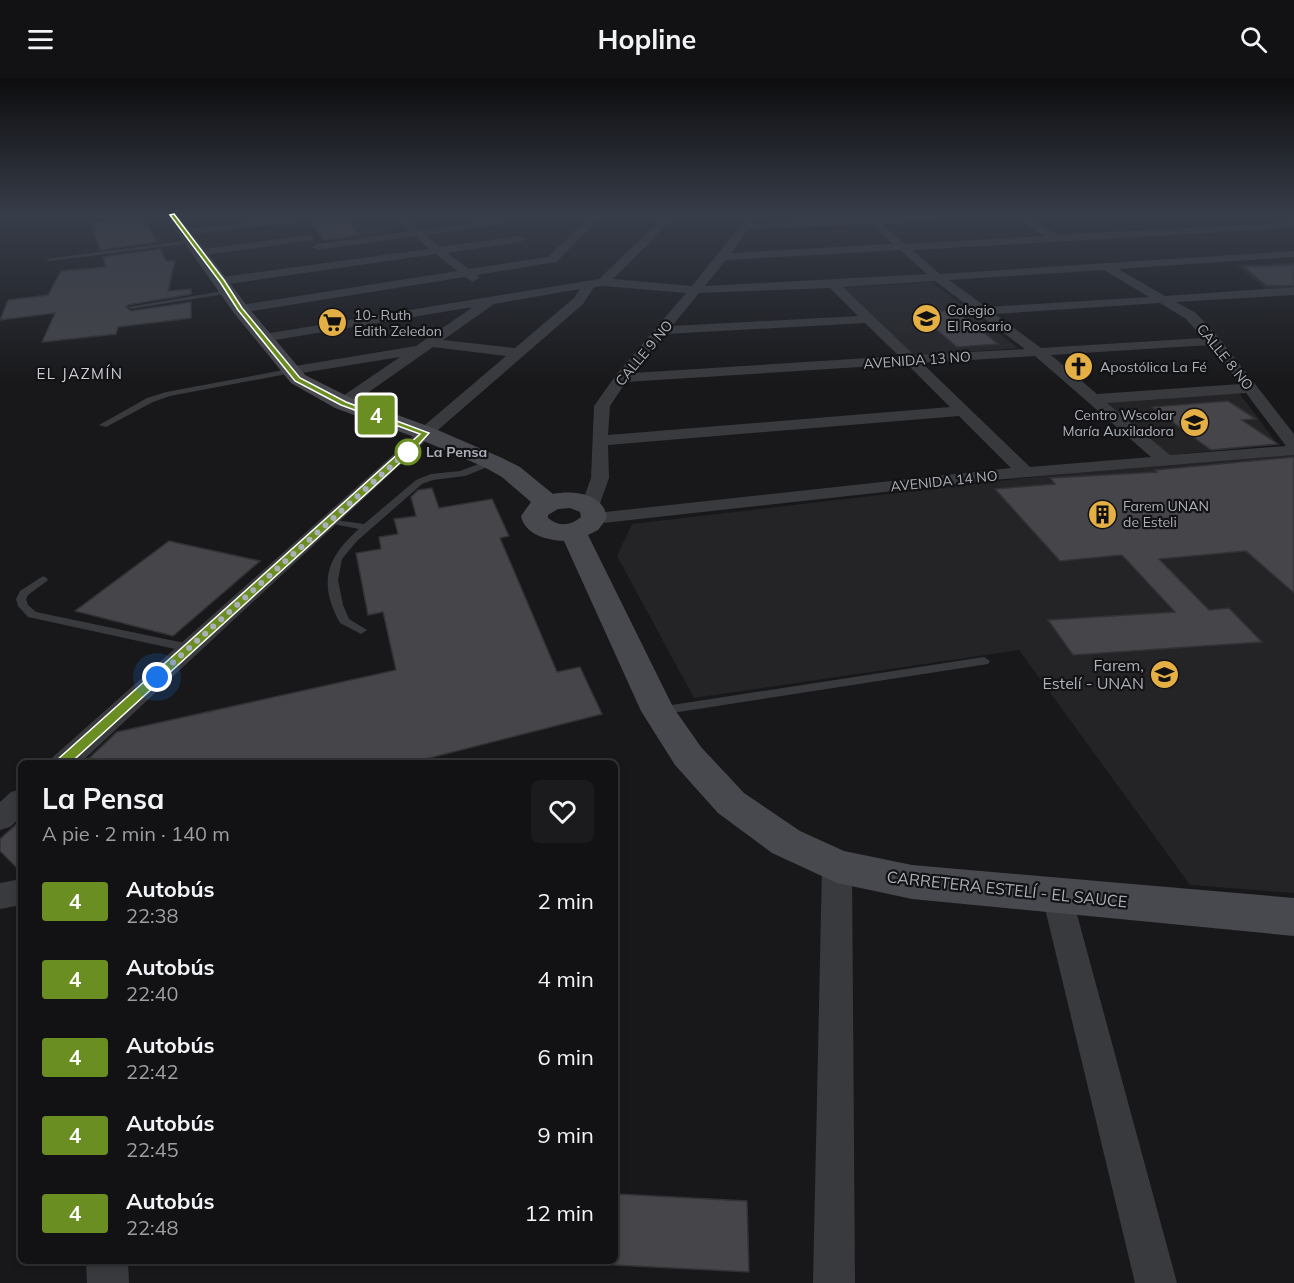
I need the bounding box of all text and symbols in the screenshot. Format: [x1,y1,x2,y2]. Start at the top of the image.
text: Hopline [598,22,696,56]
icon: menu [24,23,57,56]
icon: search [1237,23,1270,56]
place label: Colegio El Rosario [947,301,1012,335]
school or university icon: Colegio El Rosario [910,302,942,334]
place label: 10- Ruth Edith Zeledon [354,306,442,340]
supermarket icon: 10- Ruth Edith Zeledon [317,307,349,339]
street label: CALLE 9 NO [611,317,677,389]
street label: CALLE 8 NO [1193,320,1257,394]
street label: AVENIDA 13 NO [863,347,971,373]
church icon: Apostólica La Fé [1063,351,1095,383]
place label: Apostólica La Fé [1100,358,1207,376]
district label: EL JAZMÍN [36,364,124,383]
line badge: 4 [356,396,395,434]
text: 4 [370,402,382,428]
place label: Centro Wscolar María Auxiladora [1062,406,1175,440]
school or university icon: Centro Wscolar María Auxiladora [1179,407,1211,439]
marker: La Pensa [395,439,421,465]
place label: La Pensa [426,443,487,461]
street label: AVENIDA 14 NO [890,466,998,496]
place label: Farem UNAN de Esteli [1123,497,1209,531]
building icon: Farem UNAN de Esteli [1086,498,1118,530]
place label: Farem, Estelí - UNAN [1042,655,1144,693]
school or university icon: Farem, Estelí - UNAN [1149,658,1181,690]
your location [142,662,172,692]
button: heart [531,780,594,843]
text: La Pensa [42,781,164,816]
text: A pie · 2 min · 140 m [42,821,230,846]
street label: CARRETERA ESTELÍ - EL SAUCE [886,866,1128,912]
text: Autobús [126,875,215,903]
text: 2 min [538,887,594,915]
text: 4 [69,888,81,914]
text: 22:38 [126,903,179,928]
text: Autobús [126,953,215,981]
text: 4 min [538,965,594,993]
text: 4 [69,966,81,992]
text: 22:40 [126,981,179,1006]
text: Autobús [126,1031,215,1059]
text: 6 min [538,1043,594,1071]
text: 4 [69,1044,81,1070]
text: 22:42 [126,1059,179,1084]
text: Autobús [126,1109,215,1137]
text: 9 min [538,1121,594,1149]
text: 4 [69,1122,81,1148]
text: 22:45 [126,1137,179,1162]
text: Autobús [126,1187,215,1215]
text: 12 min [524,1199,594,1227]
text: 4 [69,1200,81,1226]
text: 22:48 [126,1215,179,1240]

